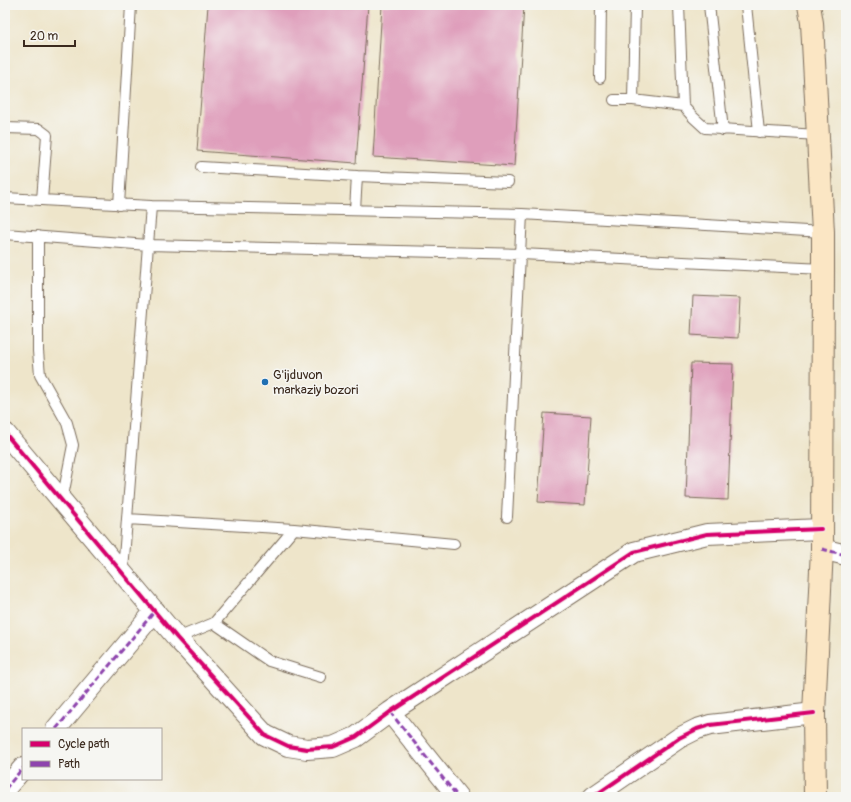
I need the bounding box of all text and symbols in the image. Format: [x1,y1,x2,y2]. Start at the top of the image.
scale bar [24,22,75,48]
text: 20 m [30,29,59,44]
place label: G'ijduvon markaziy bozori [273,367,358,398]
marker: G'ijduvon markaziy bozori [260,377,270,387]
legend [22,728,162,780]
text: Cycle path [58,737,110,752]
text: Path [58,757,80,772]

